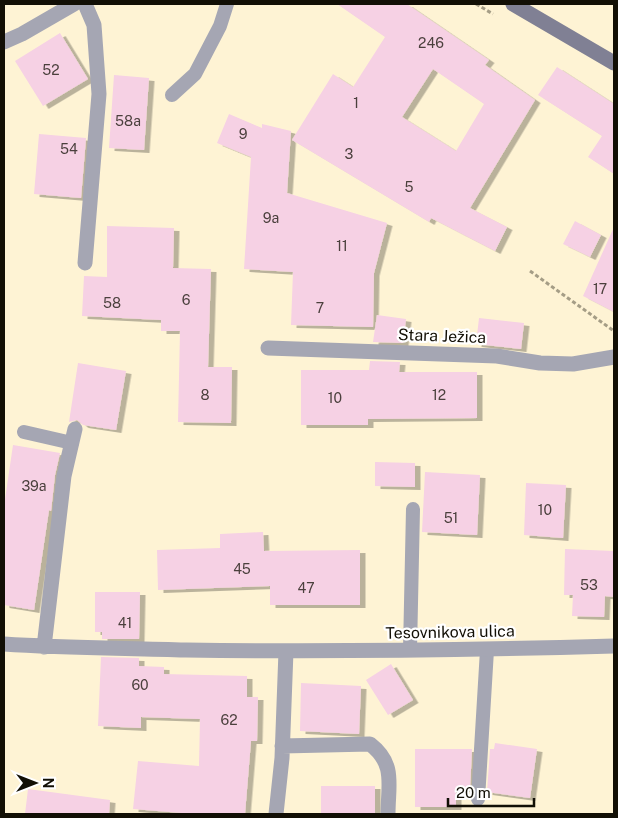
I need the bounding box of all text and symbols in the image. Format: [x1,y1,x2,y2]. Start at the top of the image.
house number: 246 [418,35,444,51]
house number: 52 [42,62,60,78]
house number: 1 [353,95,359,111]
house number: 58a [115,113,141,129]
house number: 9 [239,126,248,142]
house number: 54 [60,141,78,157]
house number: 3 [345,146,354,162]
house number: 5 [405,179,414,195]
house number: 9a [263,210,279,226]
house number: 11 [336,238,348,254]
house number: 17 [593,281,607,297]
house number: 6 [182,292,191,308]
house number: 58 [103,295,121,311]
house number: 7 [316,300,324,316]
street label: Stara Ježica [398,325,486,347]
house number: 8 [200,387,210,403]
house number: 12 [432,387,446,403]
house number: 10 [328,390,342,406]
house number: 39a [21,478,47,494]
house number: 10 [538,502,552,518]
house number: 51 [444,510,458,526]
house number: 45 [233,561,251,577]
house number: 53 [580,577,598,593]
house number: 47 [297,580,315,596]
house number: 41 [118,615,132,631]
street label: Tesovnikova ulica [385,621,515,643]
house number: 60 [131,677,149,693]
house number: 62 [220,712,238,728]
north arrow [10,758,60,808]
scale bar [448,776,534,808]
text: N [40,778,56,788]
text: 20 m [456,784,491,801]

